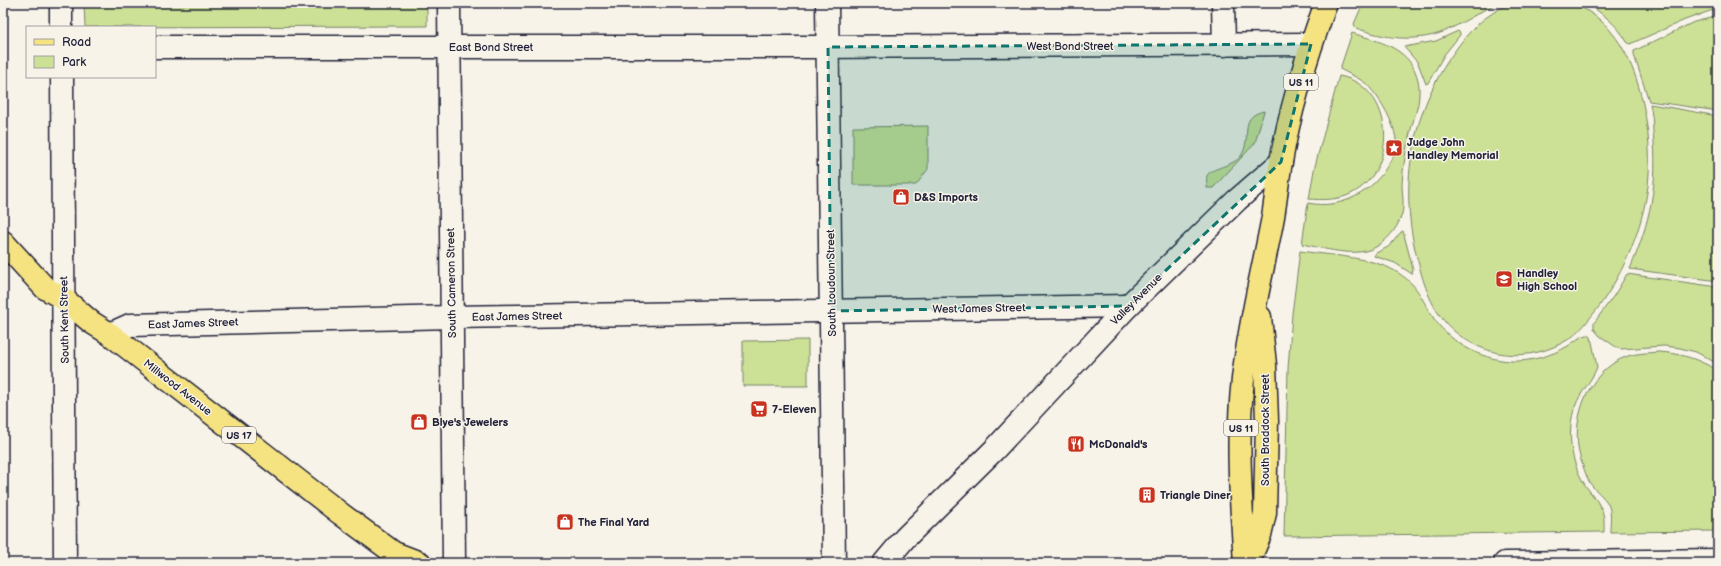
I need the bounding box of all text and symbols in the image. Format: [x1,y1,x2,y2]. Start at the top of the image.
legend [26,26,156,78]
text: Road [62,35,91,50]
street label: West Bond Street [1027,40,1114,53]
street label: East Bond Street [449,41,534,54]
text: Park [62,55,86,70]
road number: US 11 [1284,74,1318,90]
place label: Judge John Handley Memorial [1407,136,1499,162]
place icon: Judge John Handley Memorial [1384,138,1404,158]
shop icon: D&S Imports [891,187,911,207]
place label: D&S Imports [914,191,979,204]
street label: South Cameron Street [444,227,459,338]
street label: South Loudoun Street [824,229,839,337]
place label: Handley High School [1517,267,1577,293]
school or university icon: Handley High School [1494,269,1514,289]
street label: Valley Avenue [1108,271,1165,328]
street label: South Kent Street [57,276,72,364]
street label: West James Street [932,301,1026,316]
street label: East James Street [472,309,563,324]
street label: East James Street [148,315,239,332]
street label: Millwood Avenue [141,357,215,418]
street label: South Braddock Street [1259,373,1272,486]
supermarket icon: 7-Eleven [749,399,769,419]
place label: 7-Eleven [772,403,816,416]
shop icon: Blye's Jewelers [409,412,429,432]
place label: Blye's Jewelers [432,416,509,429]
road number: US 11 [1224,420,1258,436]
road number: US 17 [222,427,256,443]
restaurant icon: McDonald's [1066,434,1086,454]
place label: McDonald's [1089,438,1148,451]
building icon: Triangle Diner [1137,485,1157,505]
place label: Triangle Diner [1160,489,1231,502]
shop icon: The Final Yard [555,512,575,532]
place label: The Final Yard [578,516,649,529]

